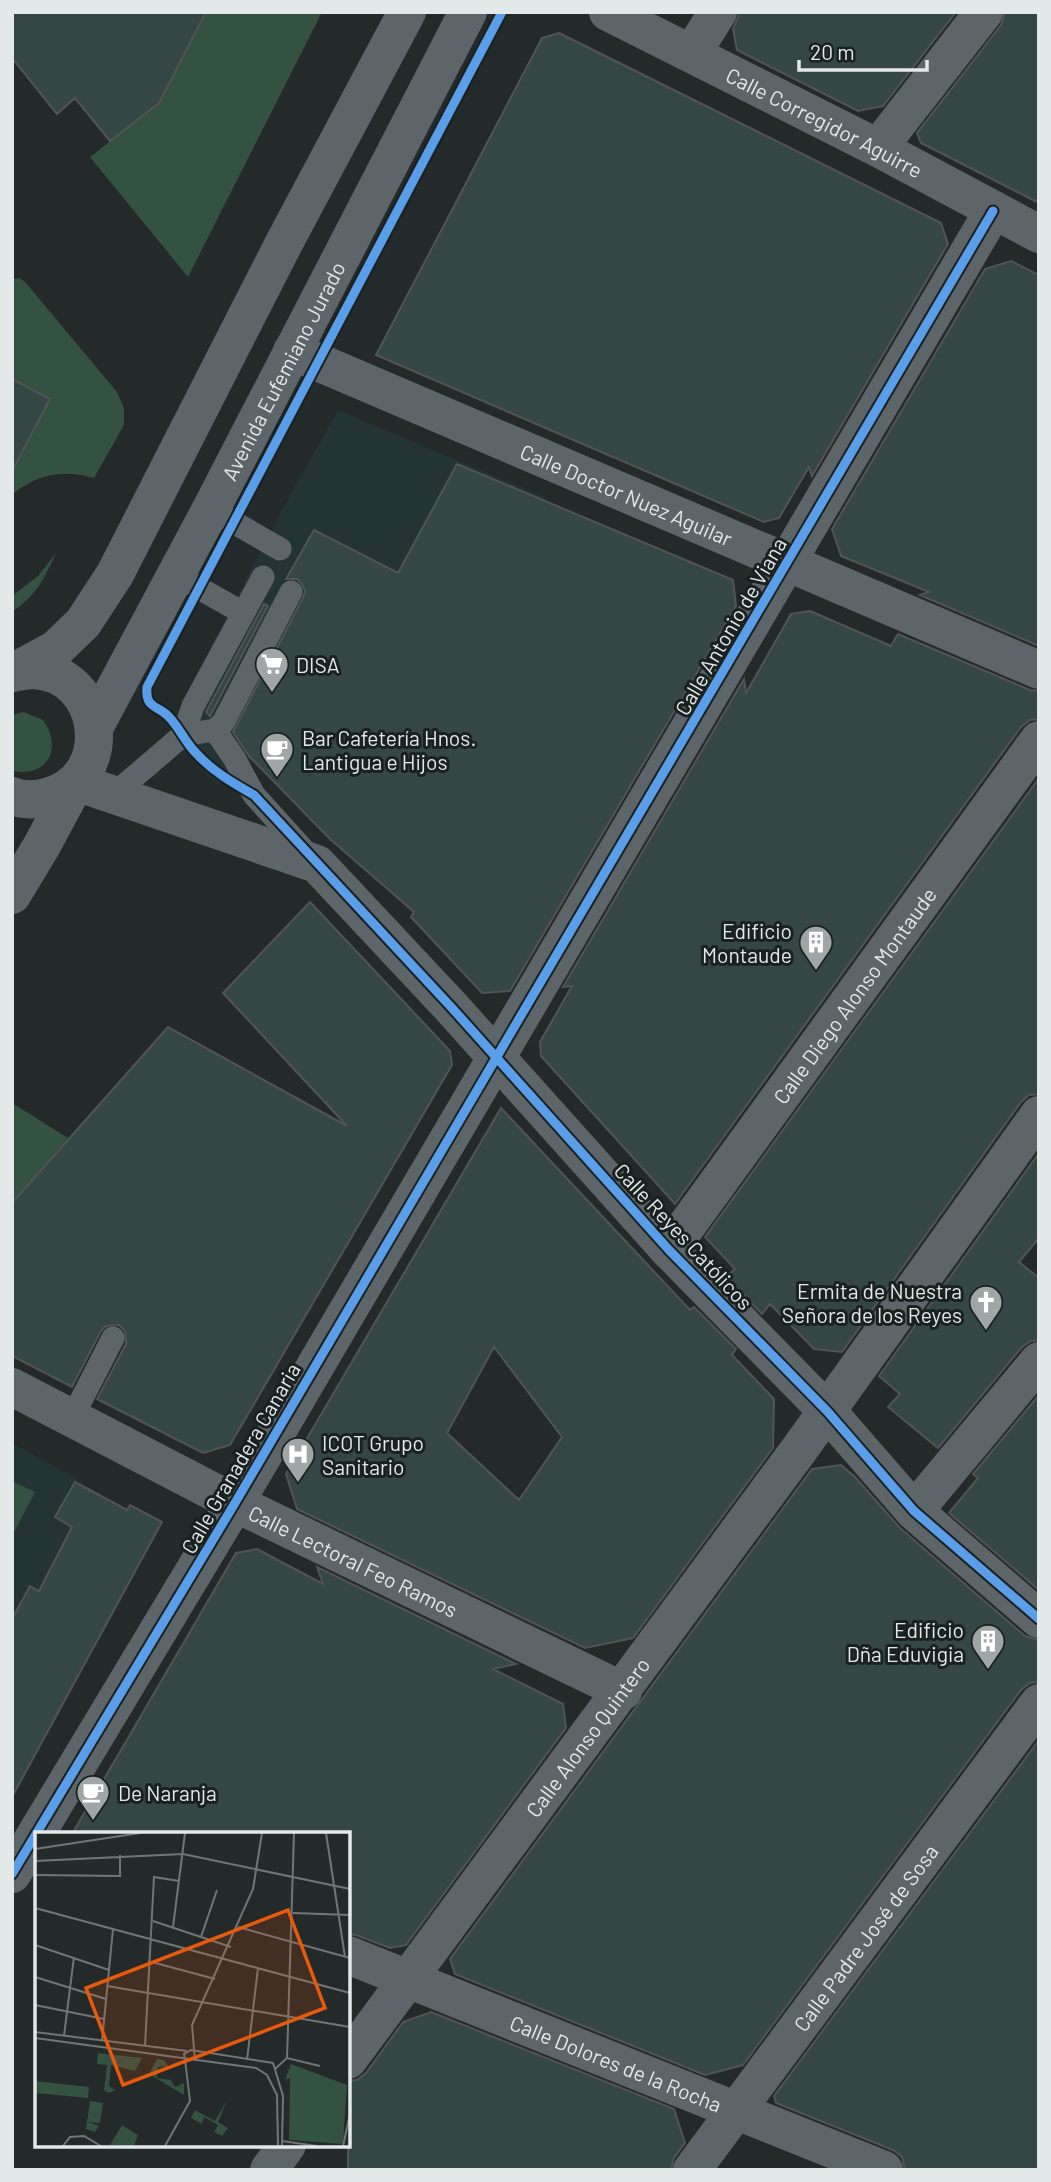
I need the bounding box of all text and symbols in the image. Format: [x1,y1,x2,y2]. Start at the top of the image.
scale bar [799,28,927,72]
text: 20 m [810,39,855,64]
street label: Calle Corregidor Aguirre [722,61,927,182]
street label: Avenida Eufemiano Jurado [216,257,349,484]
street label: Calle Doctor Nuez Aguilar [517,438,737,550]
street label: Calle Antonio de Viana [669,533,791,719]
supermarket icon: DISA [253,645,291,694]
place label: DISA [296,652,340,677]
place label: Bar Cafetería Hnos. Lantigua e Hijos [302,725,476,774]
cafe icon: Bar Cafetería Hnos. Lantigua e Hijos [258,730,296,779]
street label: Calle Diego Alonso Montaude [767,882,941,1108]
place label: Edificio Montaude [702,918,792,967]
building icon: Edificio Montaude [797,923,835,972]
street label: Calle Reyes Católicos [610,1158,758,1314]
place label: Ermita de Nuestra Señora de los Reyes [782,1278,962,1327]
church icon: Ermita de Nuestra Señora de los Reyes [967,1283,1005,1332]
street label: Calle Granadera Canaria [175,1358,305,1558]
place label: ICOT Grupo Sanitario [322,1430,424,1479]
hospital icon: ICOT Grupo Sanitario [279,1435,317,1484]
street label: Calle Lectoral Feo Ramos [245,1499,462,1622]
place label: Edificio Dña Eduvigia [847,1617,964,1666]
building icon: Edificio Dña Eduvigia [969,1622,1007,1671]
street label: Calle Alonso Quintero [520,1652,654,1821]
cafe icon: De Naranja [74,1773,112,1822]
place label: De Naranja [118,1780,217,1805]
inset map [35,1832,350,2147]
street label: Calle Padre José de Sosa [787,1839,943,2036]
street label: Calle Dolores de la Rocha [507,2009,726,2116]

